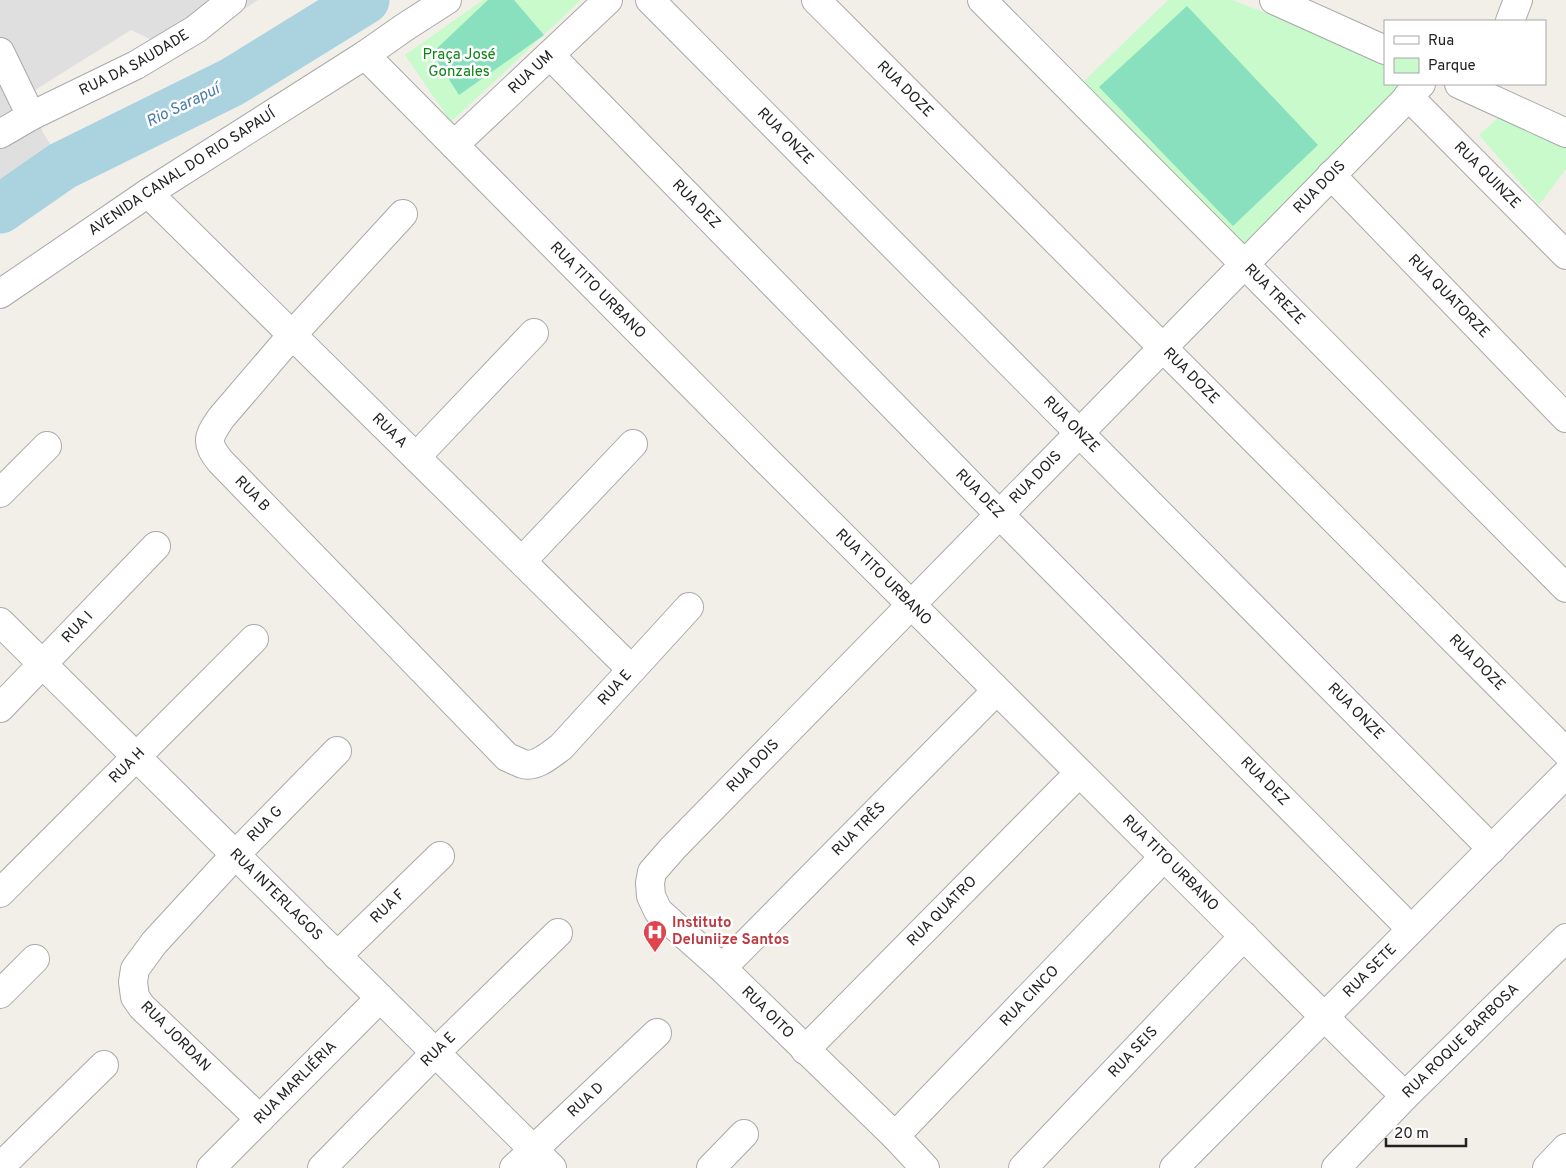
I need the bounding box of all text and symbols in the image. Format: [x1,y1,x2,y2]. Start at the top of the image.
legend [1384,20,1546,85]
street label: RUA DA SAUDADE [76,26,193,101]
text: Rua [1428,32,1454,51]
park label: Praça José Gonzales [422,46,496,82]
street label: RUA UM [505,47,558,98]
street label: RUA DOZE [873,57,937,122]
text: Parque [1428,57,1476,76]
water label: Rio Sarapuí [143,78,227,132]
street label: AVENIDA CANAL DO RIO SAPAUÍ [85,103,281,240]
street label: RUA ONZE [753,104,817,169]
street label: RUA QUINZE [1450,138,1524,213]
street label: RUA DOIS [1290,157,1350,218]
street label: RUA DEZ [668,176,724,233]
street label: RUA TITO URBANO [546,238,650,343]
street label: RUA QUATORZE [1404,251,1493,342]
street label: RUA TREZE [1240,260,1309,329]
street label: RUA DOZE [1159,344,1223,408]
street label: RUA ONZE [1039,392,1103,457]
street label: RUA A [368,409,411,453]
street label: RUA DOIS [1006,447,1066,508]
street label: RUA DEZ [951,465,1008,523]
street label: RUA B [230,472,274,516]
street label: RUA TITO URBANO [831,525,936,630]
street label: RUA I [58,607,97,647]
street label: RUA DOZE [1445,630,1509,695]
street label: RUA E [594,666,636,710]
street label: RUA ONZE [1323,679,1388,744]
street label: RUA DOIS [723,735,783,797]
street label: RUA H [105,744,149,788]
street label: RUA DEZ [1236,753,1293,810]
street label: RUA TRÊS [828,798,890,860]
street label: RUA G [243,802,287,846]
street label: RUA TITO URBANO [1118,811,1223,915]
street label: RUA INTERLAGOS [225,845,326,945]
street label: RUA QUATRO [903,872,981,951]
street label: RUA F [367,885,409,928]
place label: Instituto Deluniize Santos [672,914,789,950]
hospital icon: Instituto Deluniize Santos [642,919,668,953]
street label: RUA SETE [1339,940,1401,1002]
street label: RUA CINCO [996,962,1063,1031]
street label: RUA ROQUE BARBOSA [1398,980,1523,1103]
street label: RUA OITO [737,983,797,1043]
street label: RUA JORDAN [136,998,214,1076]
street label: RUA SEIS [1104,1022,1162,1082]
street label: RUA E [417,1028,460,1071]
street label: RUA MARLIÉRIA [250,1037,341,1129]
street label: RUA D [564,1078,608,1122]
scale bar [1386,1116,1466,1148]
text: 20 m [1394,1125,1429,1144]

